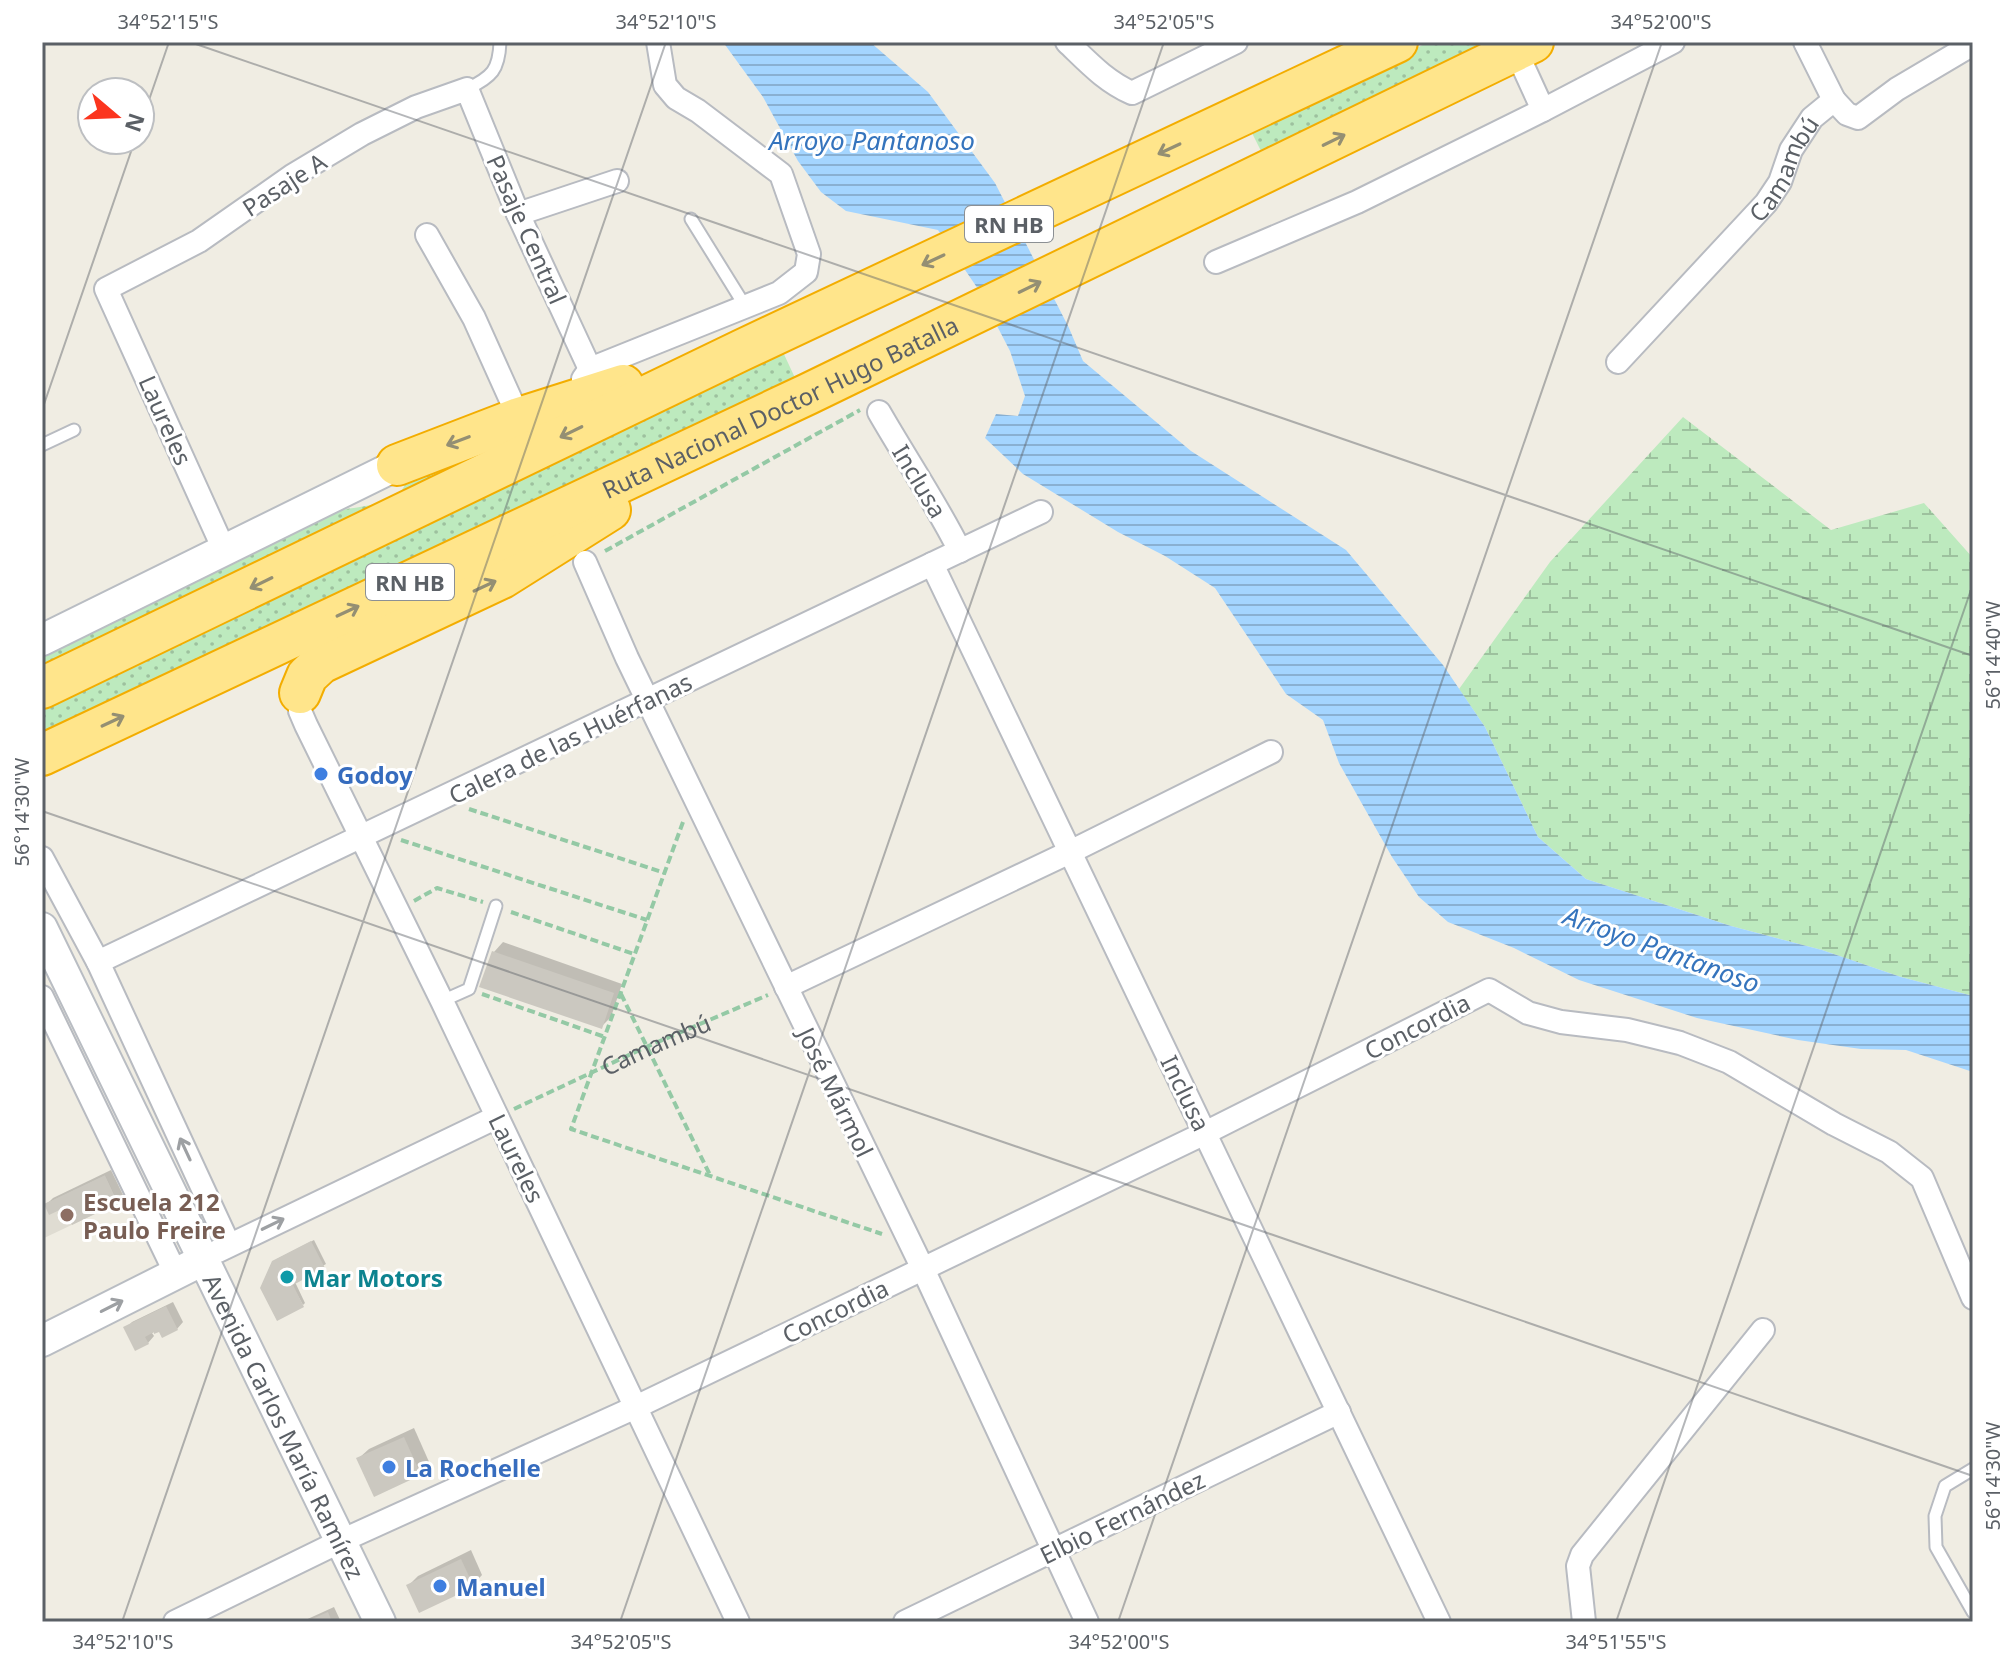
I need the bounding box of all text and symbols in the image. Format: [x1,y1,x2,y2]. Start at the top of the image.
text: 34°52'15"S [118,8,218,35]
text: 34°52'10"S [616,8,716,35]
text: 34°52'05"S [1114,8,1214,35]
text: 34°52'00"S [1611,8,1711,35]
north arrow [76,76,156,156]
text: N [119,109,153,136]
street label: Camambú [1741,109,1826,229]
water label: Arroyo Pantanoso [767,122,975,158]
one-way arrow [1322,132,1346,147]
one-way arrow [1157,142,1181,157]
street label: Pasaje A [235,144,333,224]
street label: Pasaje Central [479,149,575,309]
road number: RN HB [965,206,1053,242]
one-way arrow [922,253,946,268]
one-way arrow [1017,279,1041,294]
street label: Ruta Nacional Doctor Hugo Batalla [596,307,963,505]
street label: Laureles [132,370,200,470]
one-way arrow [559,425,583,441]
one-way arrow [446,435,471,449]
street label: Inclusa [885,438,955,524]
road number: RN HB [366,564,454,600]
one-way arrow [250,575,274,591]
one-way arrow [472,578,496,593]
text: 56°14'40"W [1979,600,2006,709]
one-way arrow [336,603,360,618]
street label: Calera de las Huérfanas [443,665,697,811]
one-way arrow [100,713,124,728]
text: 56°14'30"W [8,757,35,866]
place label: Godoy [337,758,413,791]
marker: Godoy [312,765,330,783]
water label: Arroyo Pantanoso [1557,896,1765,1001]
street label: Concordia [1359,985,1475,1067]
street label: Camambú [595,1005,715,1082]
street label: José Mármol [789,1020,882,1162]
street label: Inclusa [1154,1050,1218,1136]
street label: Laureles [481,1108,553,1208]
one-way arrow [177,1137,192,1161]
place label: Escuela 212 Paulo Freire [83,1185,226,1246]
marker: Escuela 212 Paulo Freire [58,1206,76,1224]
one-way arrow [260,1216,284,1231]
place label: Mar Motors [303,1261,443,1294]
street label: Avenida Carlos María Ramírez [196,1268,373,1584]
marker: Mar Motors [278,1268,296,1286]
street label: Concordia [776,1271,894,1351]
one-way arrow [99,1298,123,1313]
text: 56°14'30"W [1979,1421,2006,1530]
place label: La Rochelle [405,1451,541,1484]
marker: La Rochelle [380,1458,398,1476]
street label: Elbio Fernández [1034,1463,1210,1571]
place label: Manuel [456,1570,546,1603]
marker: Manuel [431,1577,449,1595]
text: 34°52'10"S [73,1628,173,1655]
text: 34°52'05"S [571,1628,671,1655]
text: 34°52'00"S [1069,1628,1169,1655]
text: 34°51'55"S [1566,1628,1666,1655]

